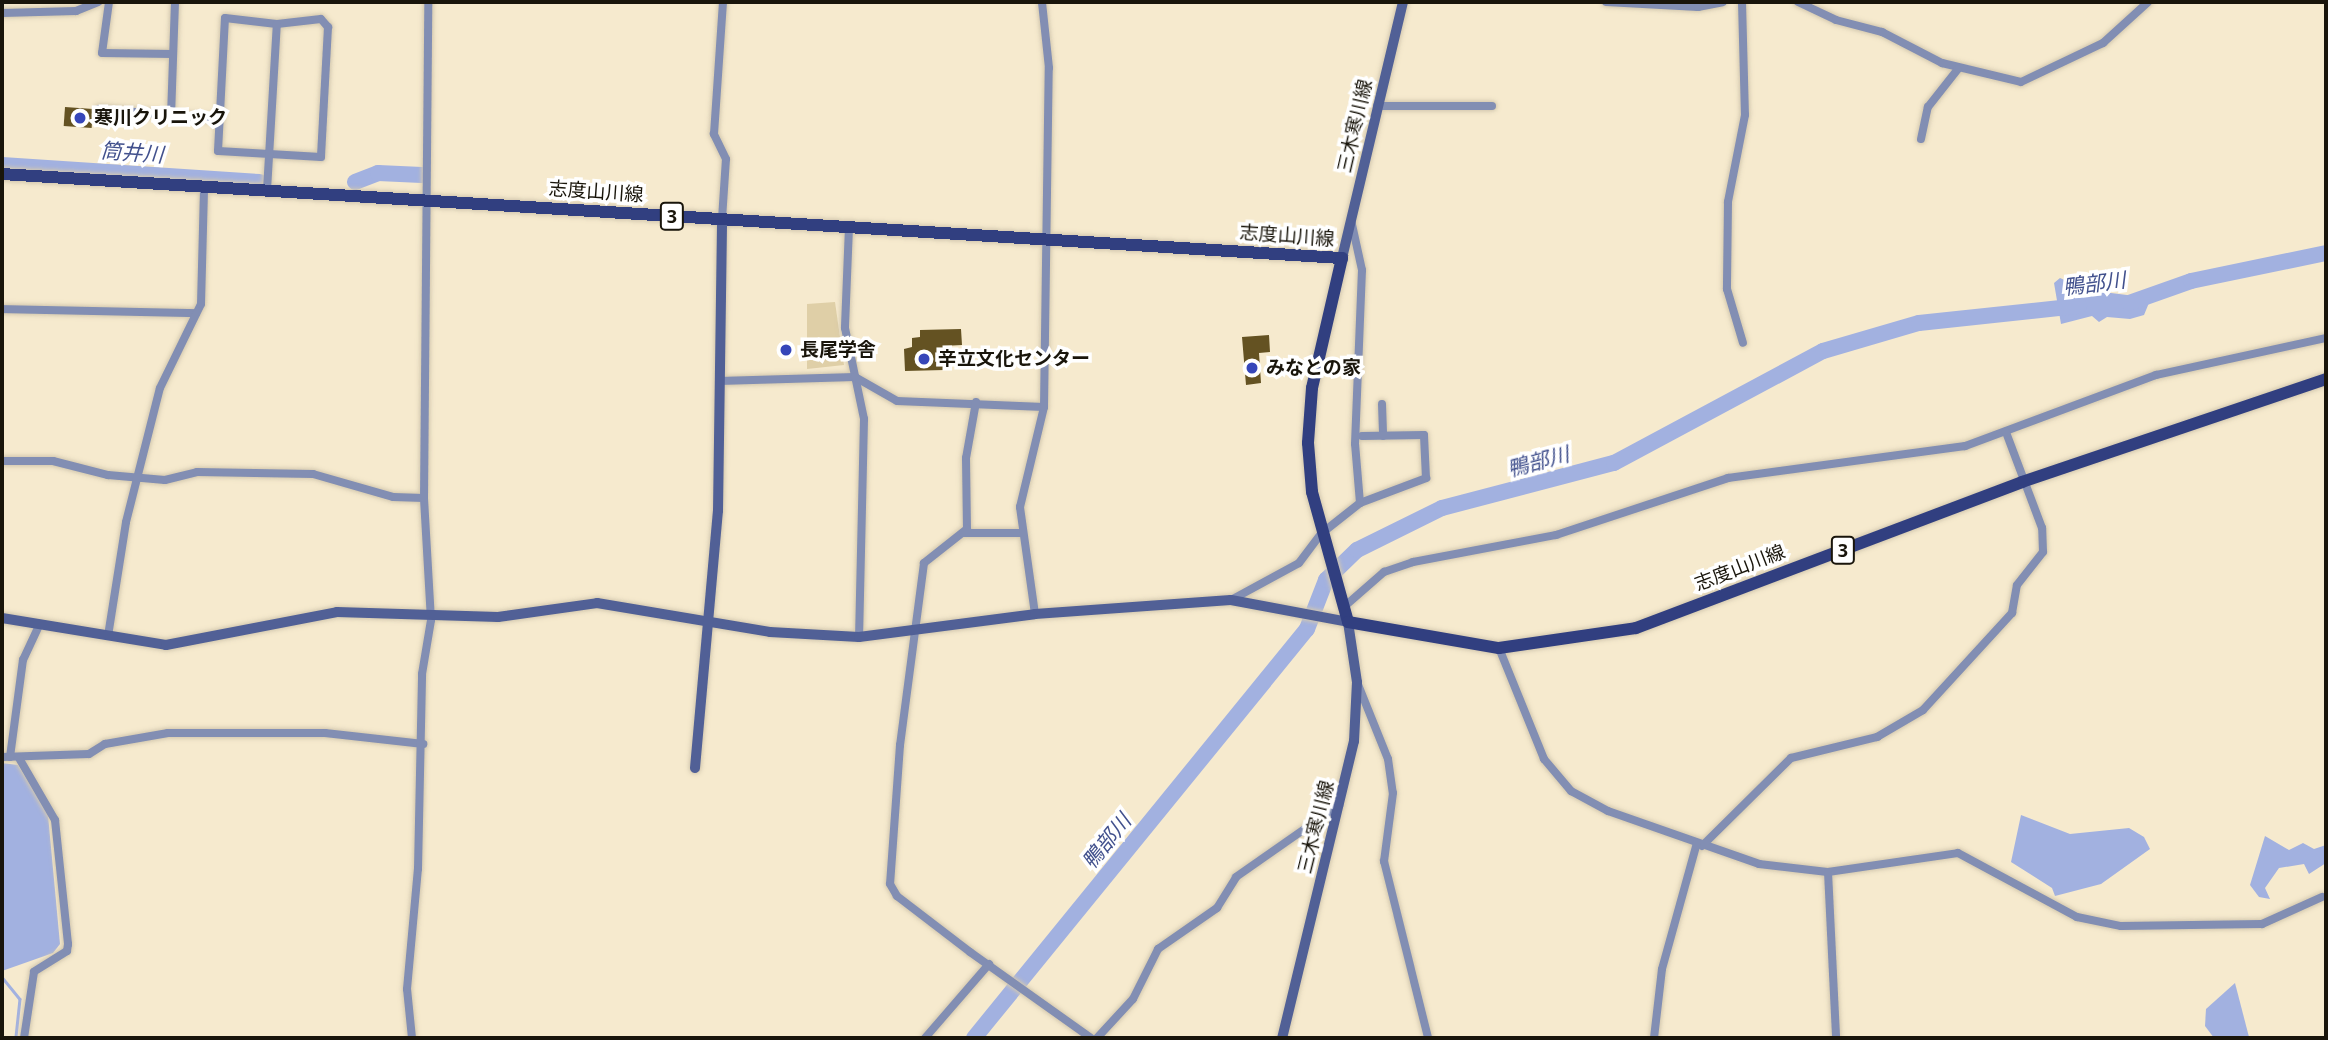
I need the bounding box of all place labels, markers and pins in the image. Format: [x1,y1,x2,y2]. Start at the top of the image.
place label: 寒川クリニック [94,107,227,129]
marker: 寒川クリニック [72,110,88,126]
place label: 長尾学舎 [800,339,876,361]
marker: 長尾学舎 [778,342,794,358]
place label: 辛立文化センター [938,348,1090,370]
marker: 辛立文化センター [916,351,932,367]
place label: みなとの家 [1266,357,1361,379]
marker: みなとの家 [1244,360,1260,376]

